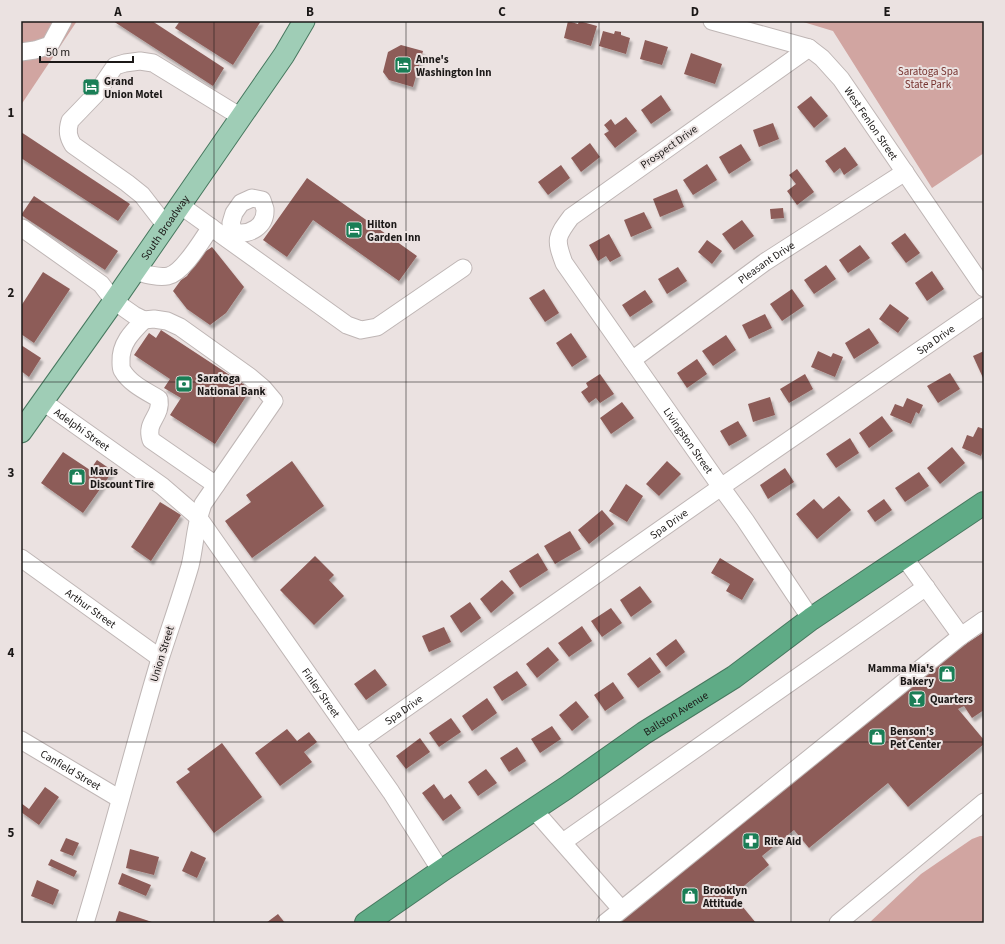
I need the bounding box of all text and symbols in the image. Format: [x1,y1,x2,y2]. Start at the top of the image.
text: A [113,3,122,21]
text: B [306,3,314,21]
text: C [498,3,506,21]
text: D [691,3,699,21]
text: E [883,3,891,21]
scale bar [40,38,133,64]
text: 50 m [46,44,70,61]
place label: Anne's Washington Inn [415,52,491,80]
hotel icon: Anne's Washington Inn [393,55,413,75]
park label: Saratoga Spa State Park [898,64,958,92]
place label: Grand Union Motel [104,74,163,102]
hotel icon: Grand Union Motel [81,77,101,97]
street label: West Fenlon Street [841,84,902,163]
text: 1 [8,104,15,122]
street label: Prospect Drive [637,121,701,172]
street label: South Broadway [137,192,192,263]
place label: Hilton Garden Inn [367,217,420,245]
hotel icon: Hilton Garden Inn [344,220,364,240]
street label: Pleasant Drive [735,237,798,287]
text: 2 [8,284,15,302]
street label: Spa Drive [913,321,958,358]
place label: Saratoga National Bank [197,371,265,399]
bank icon: Saratoga National Bank [174,374,194,394]
street label: Adelphi Street [51,404,113,454]
street label: Livingston Street [660,404,717,477]
text: 3 [8,464,15,482]
place label: Mavis Discount Tire [90,464,154,492]
shop icon: Mavis Discount Tire [67,467,87,487]
street label: Spa Drive [647,505,691,542]
street label: Arthur Street [62,585,119,632]
street label: Union Street [146,624,178,684]
text: 4 [8,644,15,662]
place label: Mamma Mia's Bakery [868,661,934,689]
shop icon: Mamma Mia's Bakery [937,664,957,684]
street label: Finley Street [299,665,344,721]
street label: Ballston Avenue [640,687,711,739]
bar icon: Quarters [907,689,927,709]
street label: Spa Drive [381,691,426,728]
place label: Quarters [930,692,973,707]
place label: Benson's Pet Center [890,724,941,752]
shop icon: Benson's Pet Center [867,727,887,747]
street label: Canfield Street [38,746,104,794]
text: 5 [8,824,15,842]
pharmacy icon: Rite Aid [741,831,761,851]
place label: Rite Aid [764,834,801,849]
place label: Brooklyn Attitude [702,883,747,911]
shop icon: Brooklyn Attitude [680,886,700,906]

